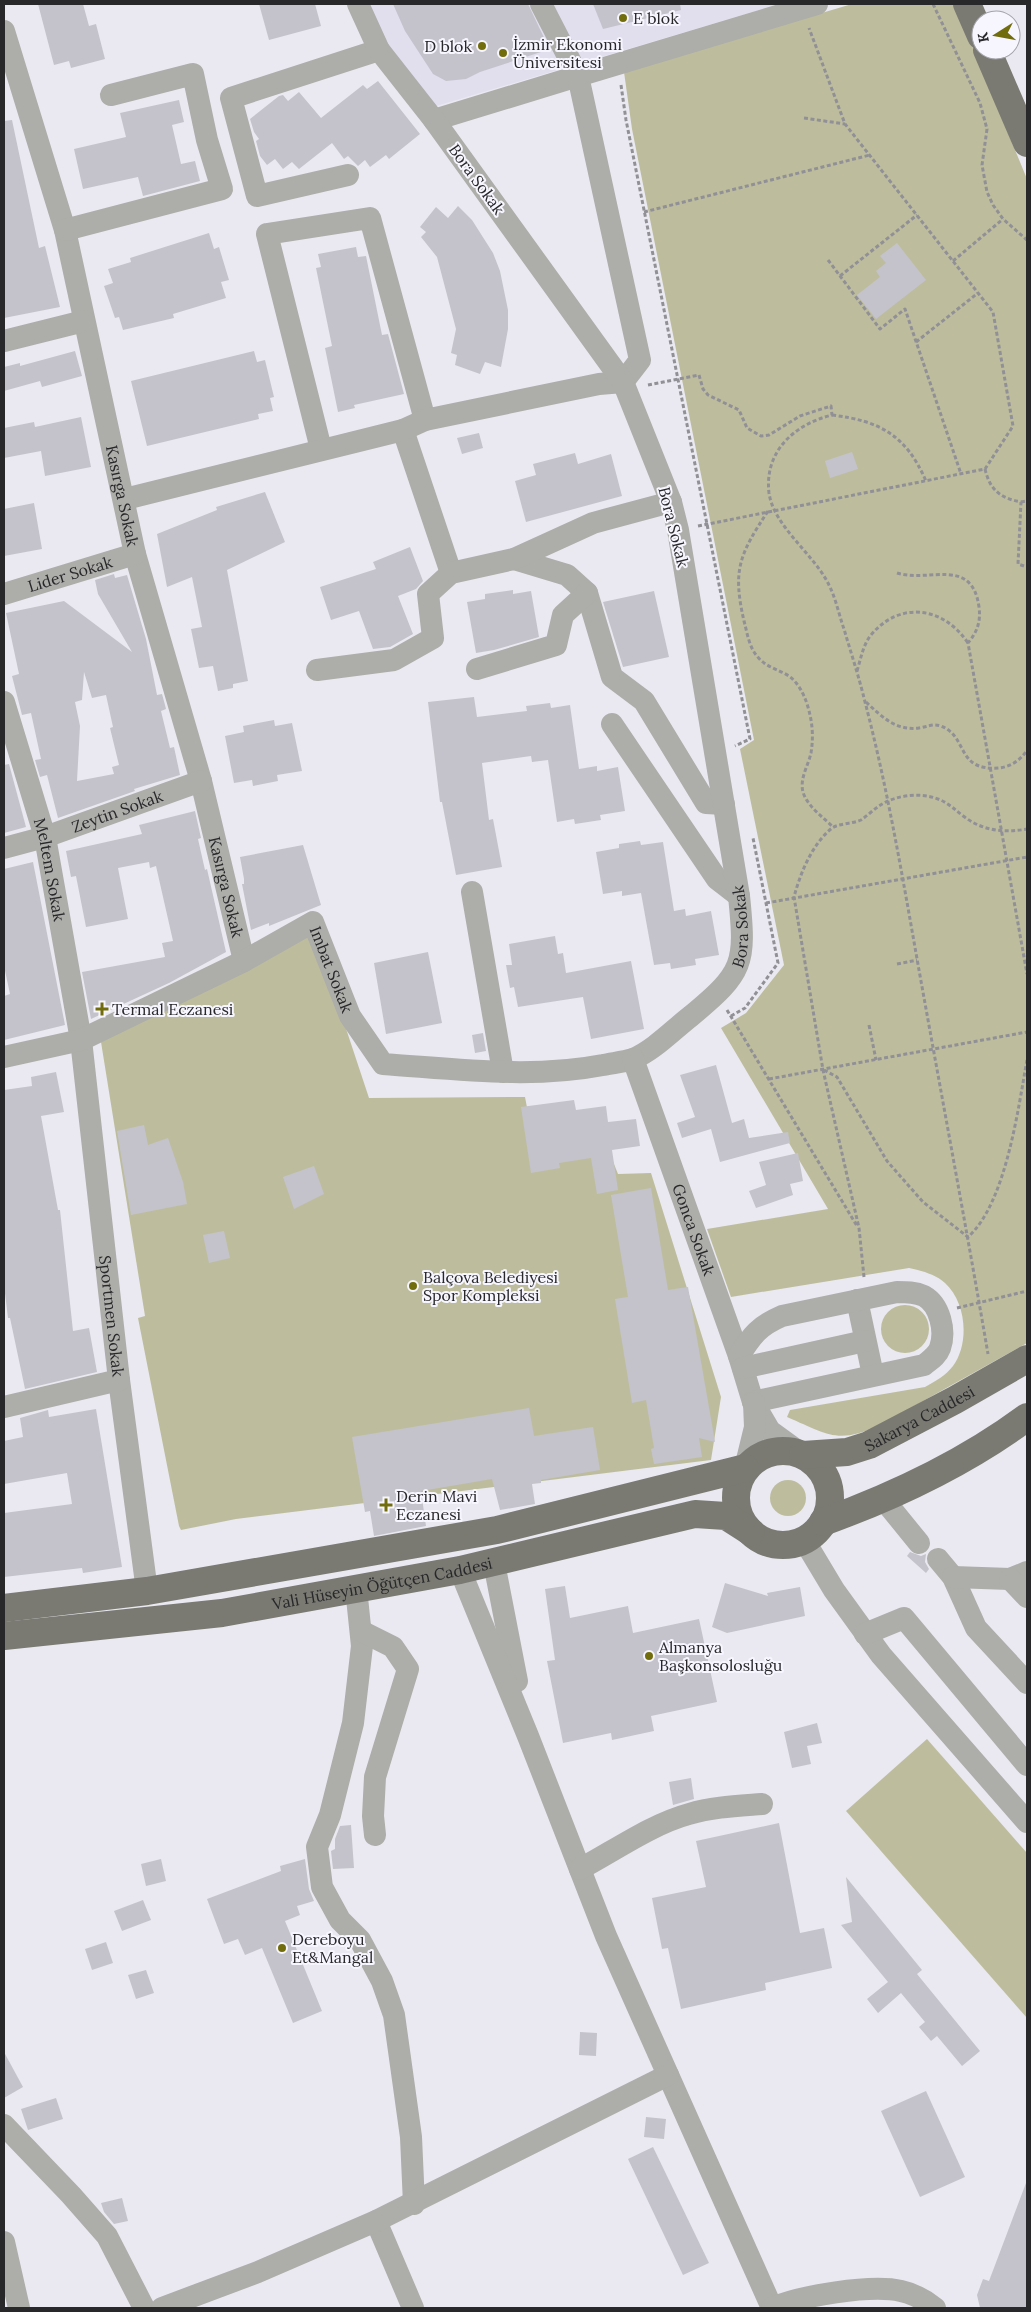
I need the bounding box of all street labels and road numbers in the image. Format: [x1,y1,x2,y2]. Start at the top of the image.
street label: Bora Sokak [445,140,510,219]
street label: Kasırga Sokak [102,443,143,549]
street label: Bora Sokak [654,485,694,570]
street label: Lider Sokak [25,551,115,596]
street label: Zeytin Sokak [69,785,166,837]
street label: Meltem Sokak [30,815,70,923]
street label: Kasırga Sokak [205,834,248,940]
street label: Bora Sokak [727,883,752,970]
street label: Imbat Sokak [306,923,358,1016]
street label: Gonca Sokak [668,1181,720,1278]
street label: Sportmen Sokak [95,1254,129,1378]
street label: Sakarya Caddesi [861,1381,978,1456]
street label: Vali Hüseyin Öğütçen Caddesi [269,1553,494,1614]

